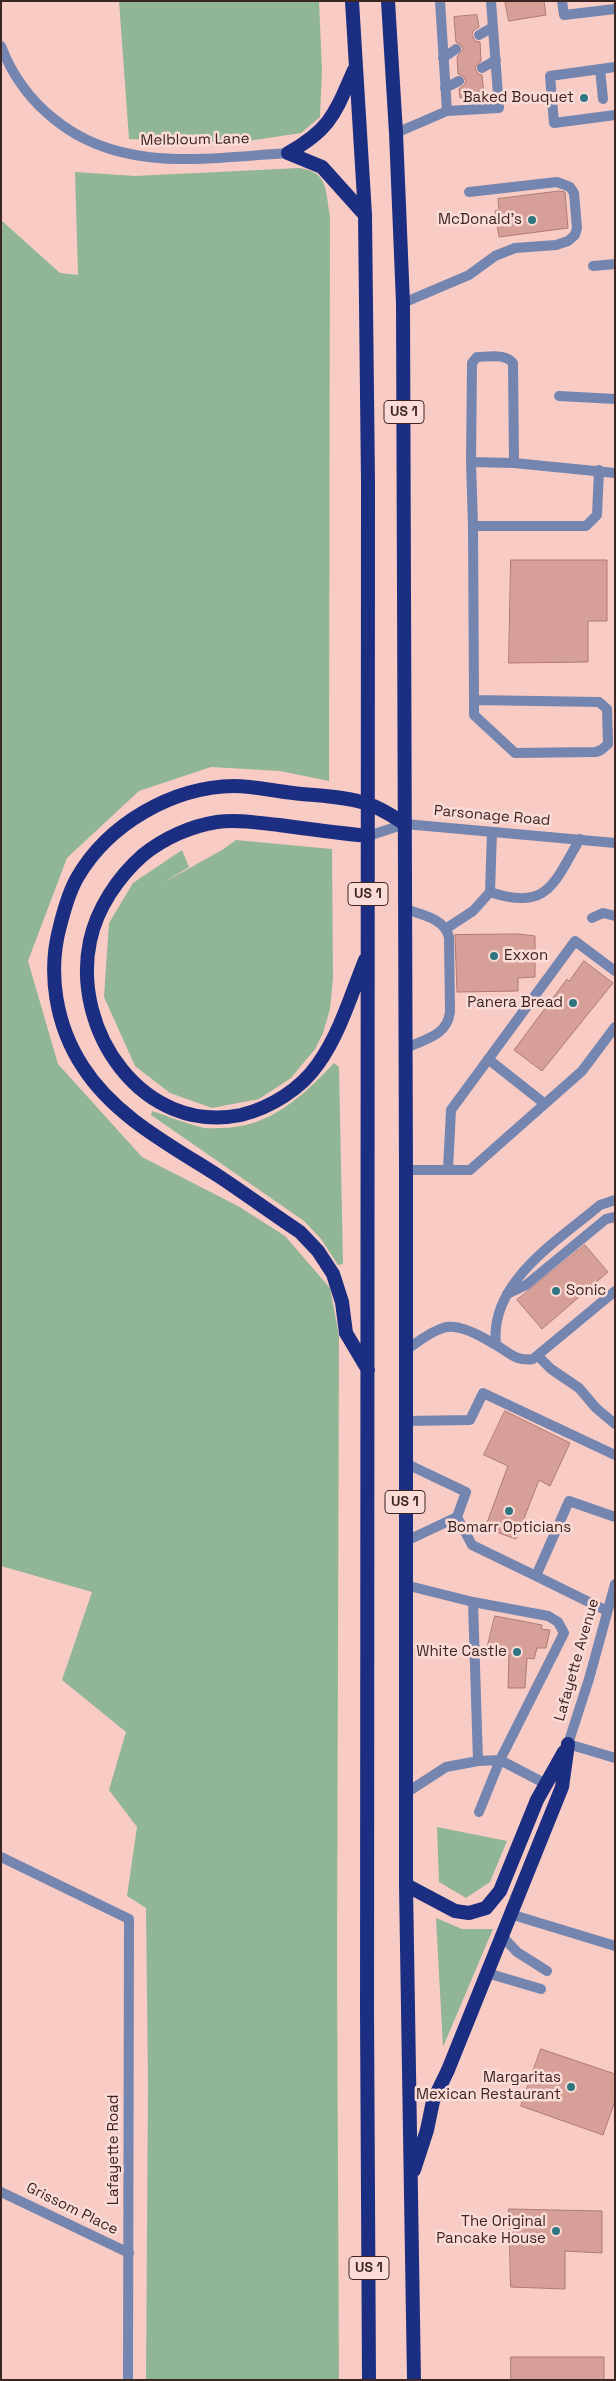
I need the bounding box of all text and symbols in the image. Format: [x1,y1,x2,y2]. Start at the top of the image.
place label: Baked Bouquet [463,89,574,107]
marker: Baked Bouquet [578,92,590,104]
street label: Melbloum Lane [140,130,250,150]
place label: McDonald's [438,211,522,229]
marker: McDonald's [526,214,538,226]
road number: US 1 [384,401,424,424]
street label: Parsonage Road [433,802,551,830]
road number: US 1 [348,882,388,906]
place label: Exxon [504,947,548,965]
marker: Exxon [488,950,500,962]
place label: Panera Bread [467,994,563,1012]
marker: Panera Bread [567,997,579,1009]
place label: Sonic [566,1282,606,1300]
marker: Sonic [550,1285,562,1297]
road number: US 1 [385,1490,425,1514]
marker: Bomarr Opticians [503,1505,515,1517]
place label: Bomarr Opticians [447,1519,571,1537]
street label: Lafayette Avenue [551,1597,603,1723]
place label: White Castle [416,1643,507,1661]
marker: White Castle [511,1646,523,1658]
place label: Margaritas Mexican Restaurant [416,2069,561,2104]
marker: Margaritas Mexican Restaurant [565,2081,577,2093]
street label: Lafayette Road [105,2095,123,2205]
street label: Grissom Place [23,2179,121,2239]
place label: The Original Pancake House [436,2213,546,2248]
marker: The Original Pancake House [550,2225,562,2237]
road number: US 1 [349,2256,389,2280]

